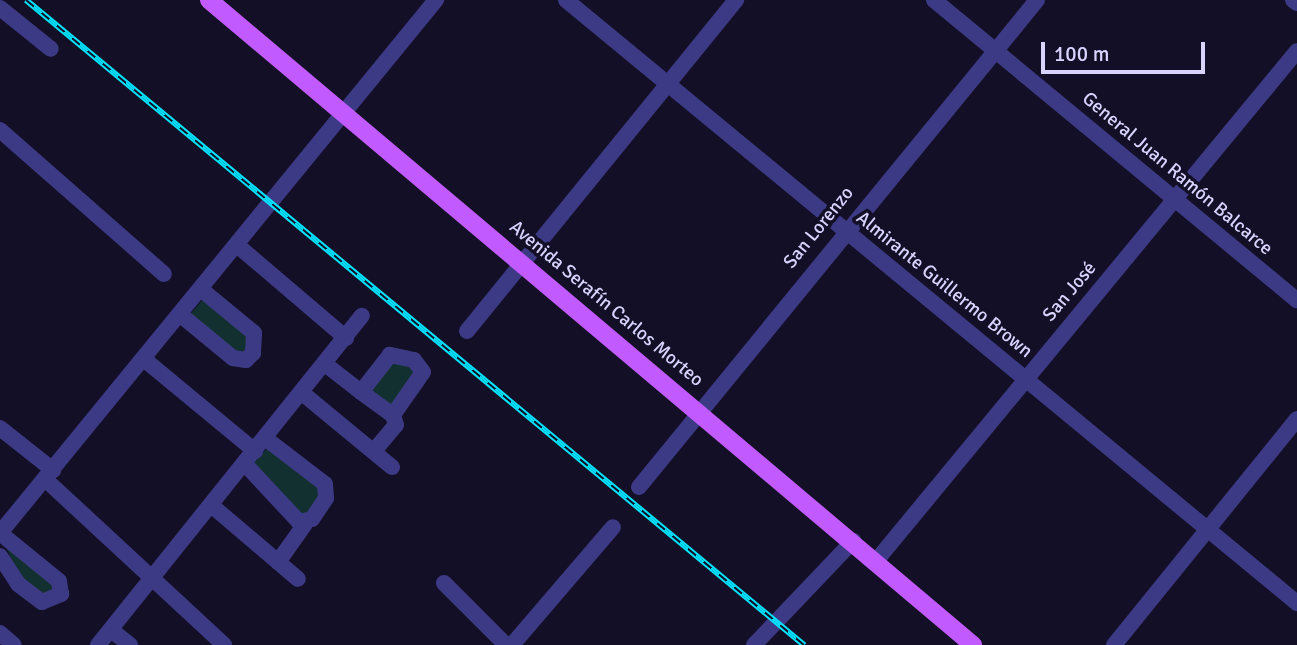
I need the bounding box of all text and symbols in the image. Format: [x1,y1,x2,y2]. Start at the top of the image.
scale bar [1045,28,1210,72]
text: 100 m [1054,41,1109,67]
street label: General Juan Ramón Balcarce [1077,88,1277,260]
street label: San Lorenzo [779,182,859,274]
street label: Almirante Guillermo Brown [851,207,1037,363]
street label: Avenida Serafín Carlos Morteo [504,216,708,392]
street label: San José [1038,257,1102,327]

